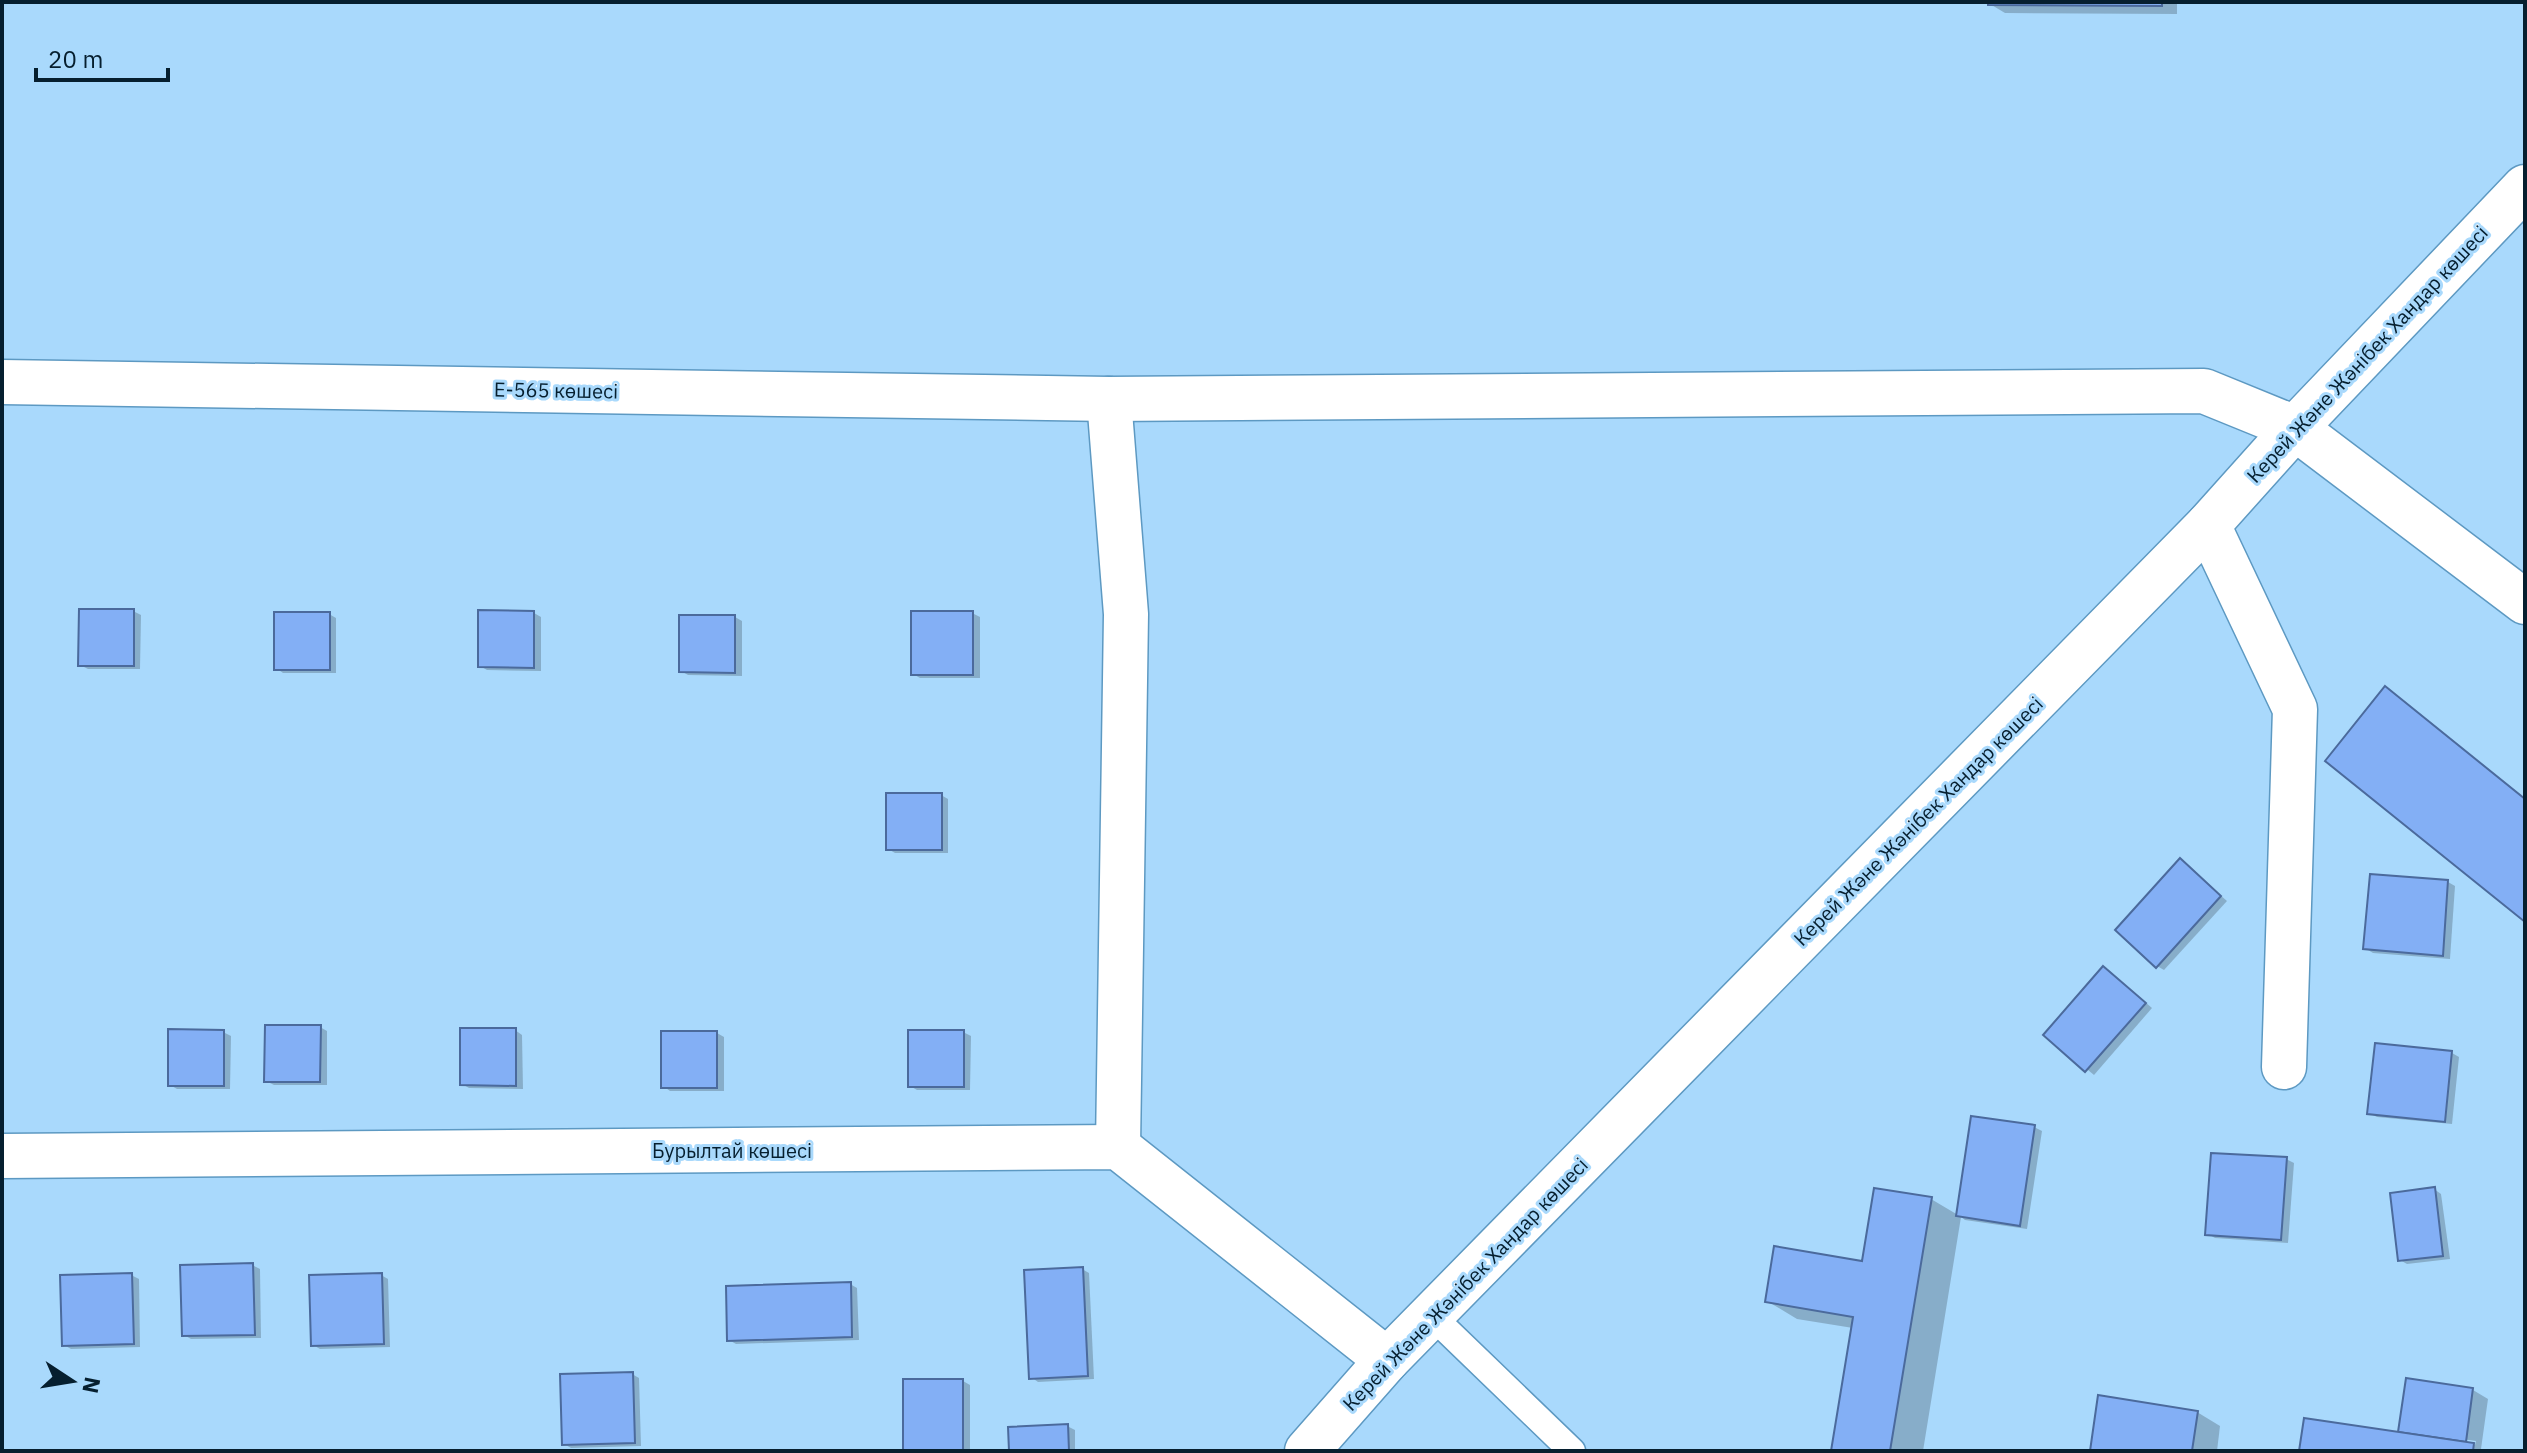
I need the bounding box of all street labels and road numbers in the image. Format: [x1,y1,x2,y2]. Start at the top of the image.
street label: Керей Және Жәнібек Хандар көшесі [2240,220,2494,488]
street label: Е-565 көшесі [494,375,618,405]
street label: Керей Және Жәнібек Хандар көшесі [1787,690,2049,952]
street label: Бурылтай көшесі [652,1137,812,1164]
street label: Керей Және Жәнібек Хандар көшесі [1336,1151,1594,1417]

